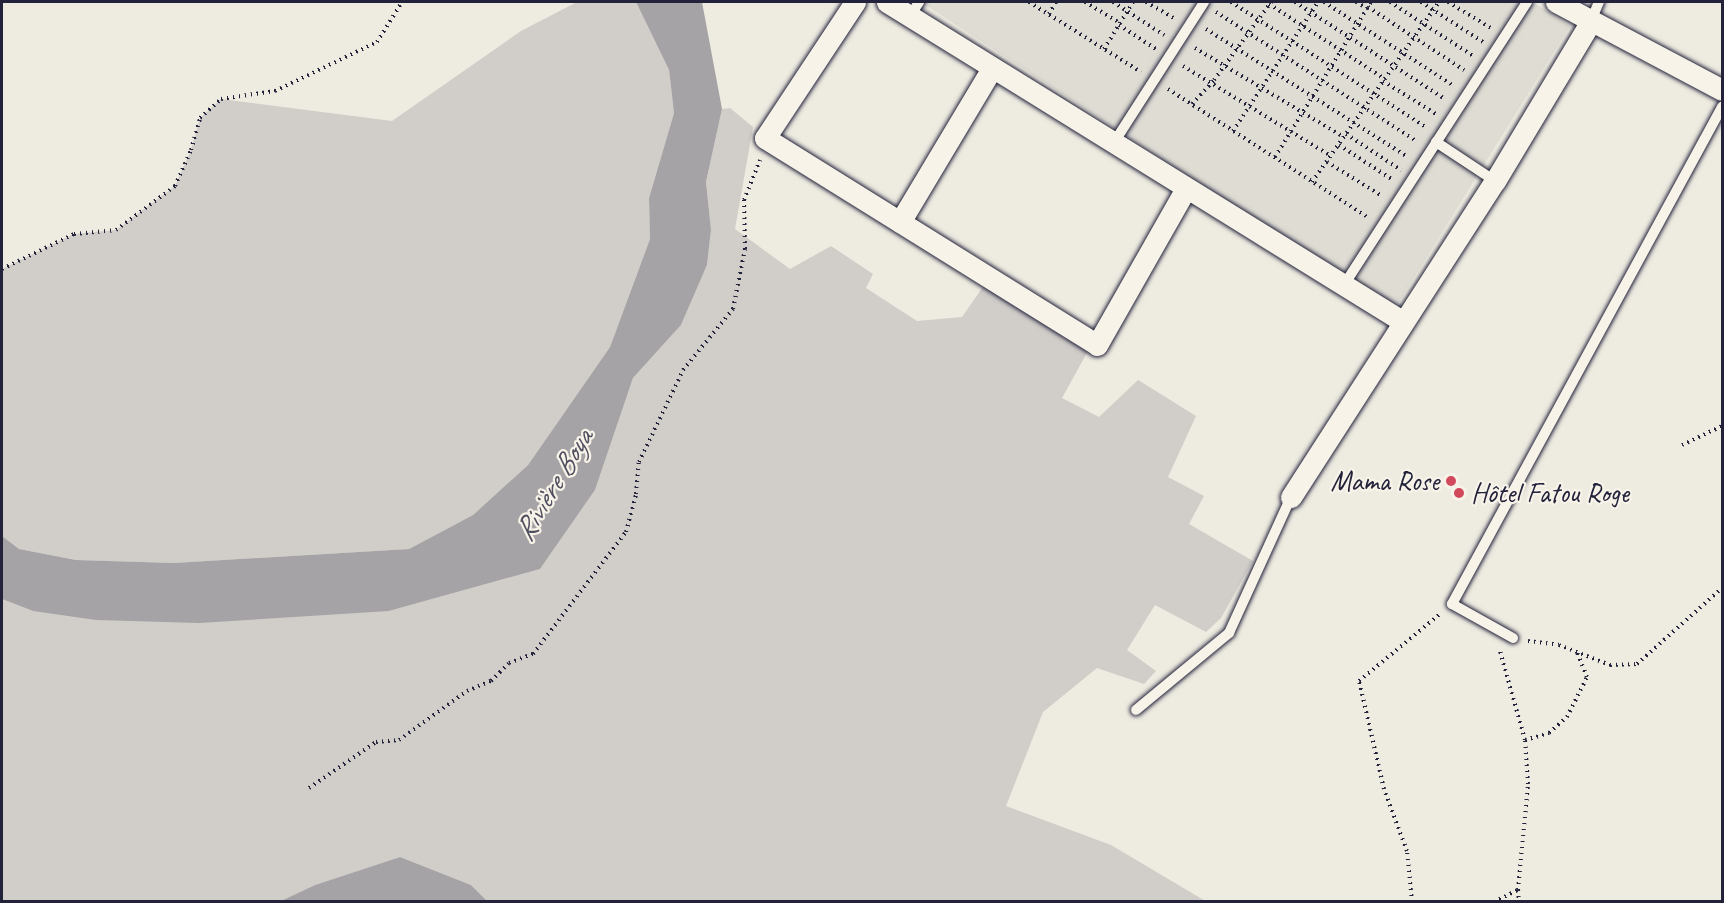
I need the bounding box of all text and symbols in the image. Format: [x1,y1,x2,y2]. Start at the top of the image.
water label: Rivière Boya [506,423,600,547]
place label: Mama Rose [1330,464,1439,498]
marker: Mama Rose [1444,474,1458,488]
place label: Hôtel Fatou Roge [1471,476,1631,510]
marker: Hôtel Fatou Roge [1452,486,1466,500]

